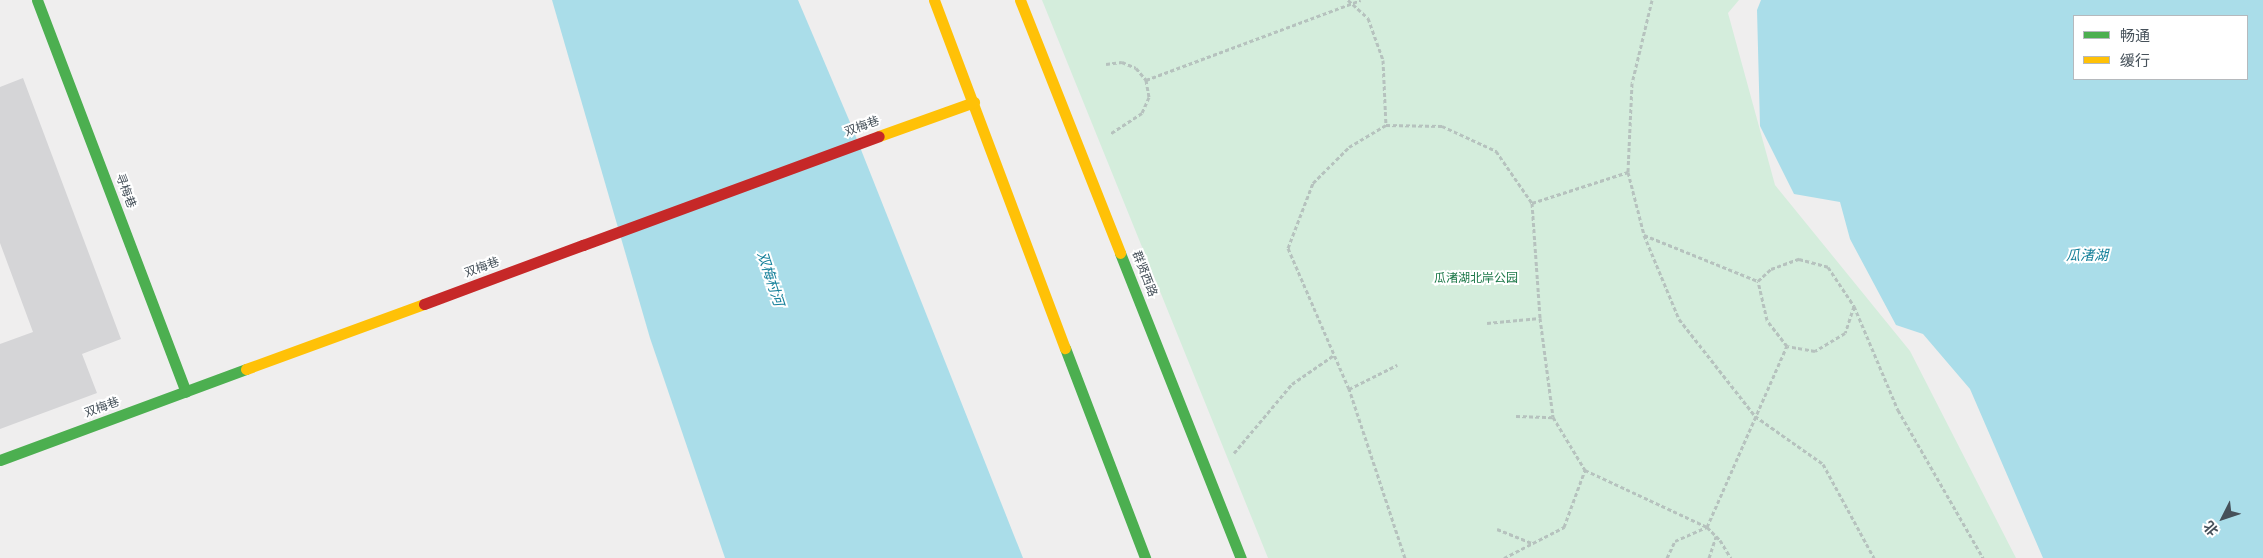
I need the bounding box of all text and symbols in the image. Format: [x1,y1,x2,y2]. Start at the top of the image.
legend [2073,15,2248,80]
text: 畅通 [2120,27,2150,45]
text: 缓行 [2120,52,2150,70]
street label: 双梅巷 [843,114,881,140]
street label: 寻梅巷 [112,172,138,210]
water label: 瓜渚湖 [2066,248,2108,264]
street label: 群贤西路 [1129,249,1159,299]
water label: 双梅村河 [753,250,787,308]
street label: 双梅巷 [463,255,501,281]
park label: 瓜渚湖北岸公园 [1434,272,1518,286]
street label: 双梅巷 [83,395,121,421]
north arrow [2198,493,2248,543]
text: 北 [2200,517,2222,539]

